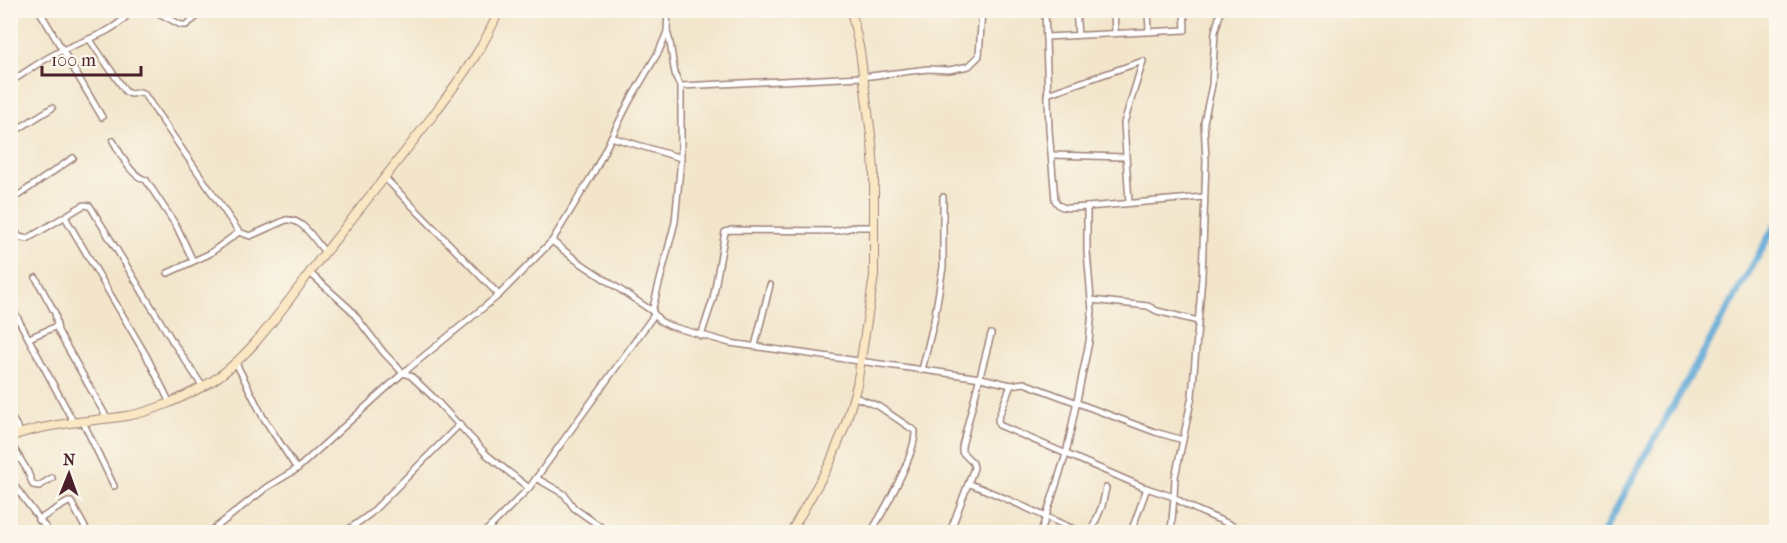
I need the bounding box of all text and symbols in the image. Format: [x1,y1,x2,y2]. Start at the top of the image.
scale bar [42,39,141,77]
text: 100 m [51,50,96,71]
north arrow [39,444,99,504]
text: N [63,450,76,469]

